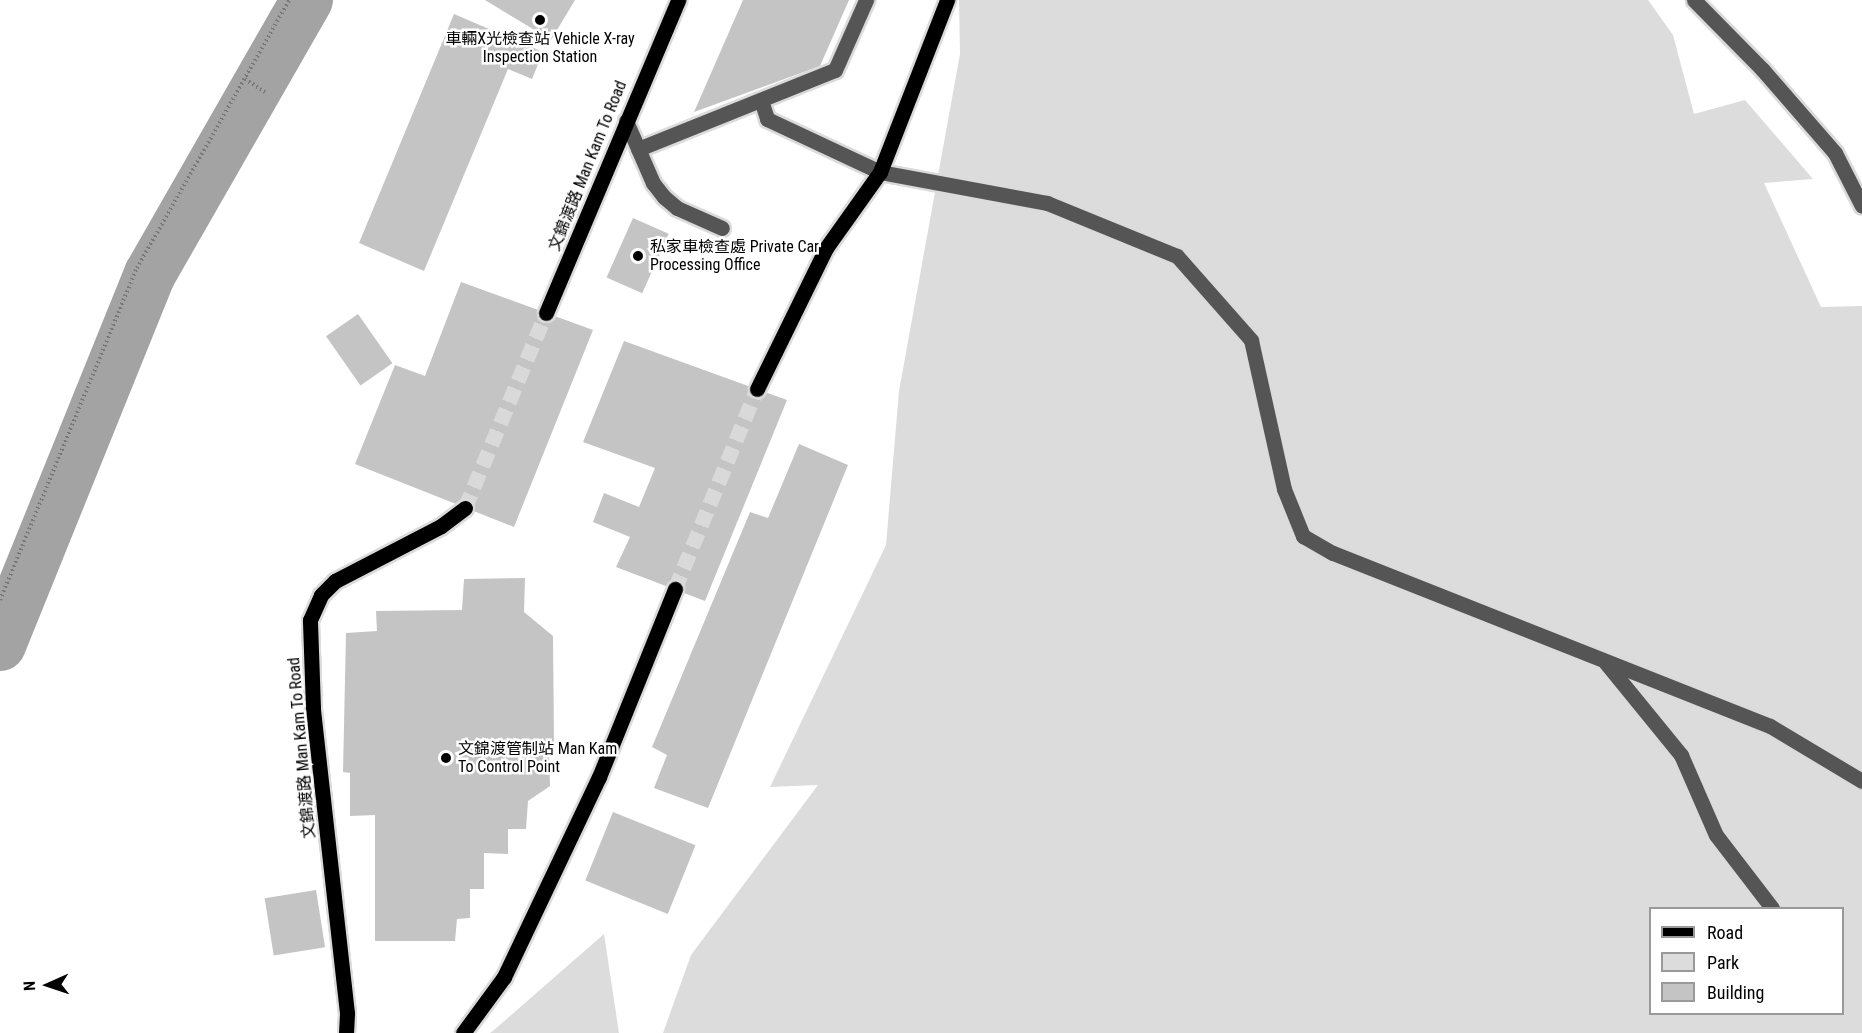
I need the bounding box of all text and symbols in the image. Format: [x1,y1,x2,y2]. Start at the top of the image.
marker: 車輛X光檢查站 Vehicle X-ray Inspection Station [533,13,547,27]
place label: 車輛X光檢查站 Vehicle X-ray Inspection Station [445,29,635,67]
street label: 文錦渡路 Man Kam To Road [545,78,631,254]
place label: 私家車檢查處 Private Car Processing Office [650,237,819,275]
marker: 私家車檢查處 Private Car Processing Office [631,249,645,263]
street label: 文錦渡路 Man Kam To Road [284,656,320,840]
place label: 文錦渡管制站 Man Kam To Control Point [458,739,617,777]
marker: 文錦渡管制站 Man Kam To Control Point [439,751,453,765]
legend [1649,907,1844,1015]
text: Road [1707,922,1743,943]
text: Park [1707,952,1739,973]
north arrow [18,955,78,1015]
text: N [20,981,39,991]
text: Building [1707,982,1764,1003]

